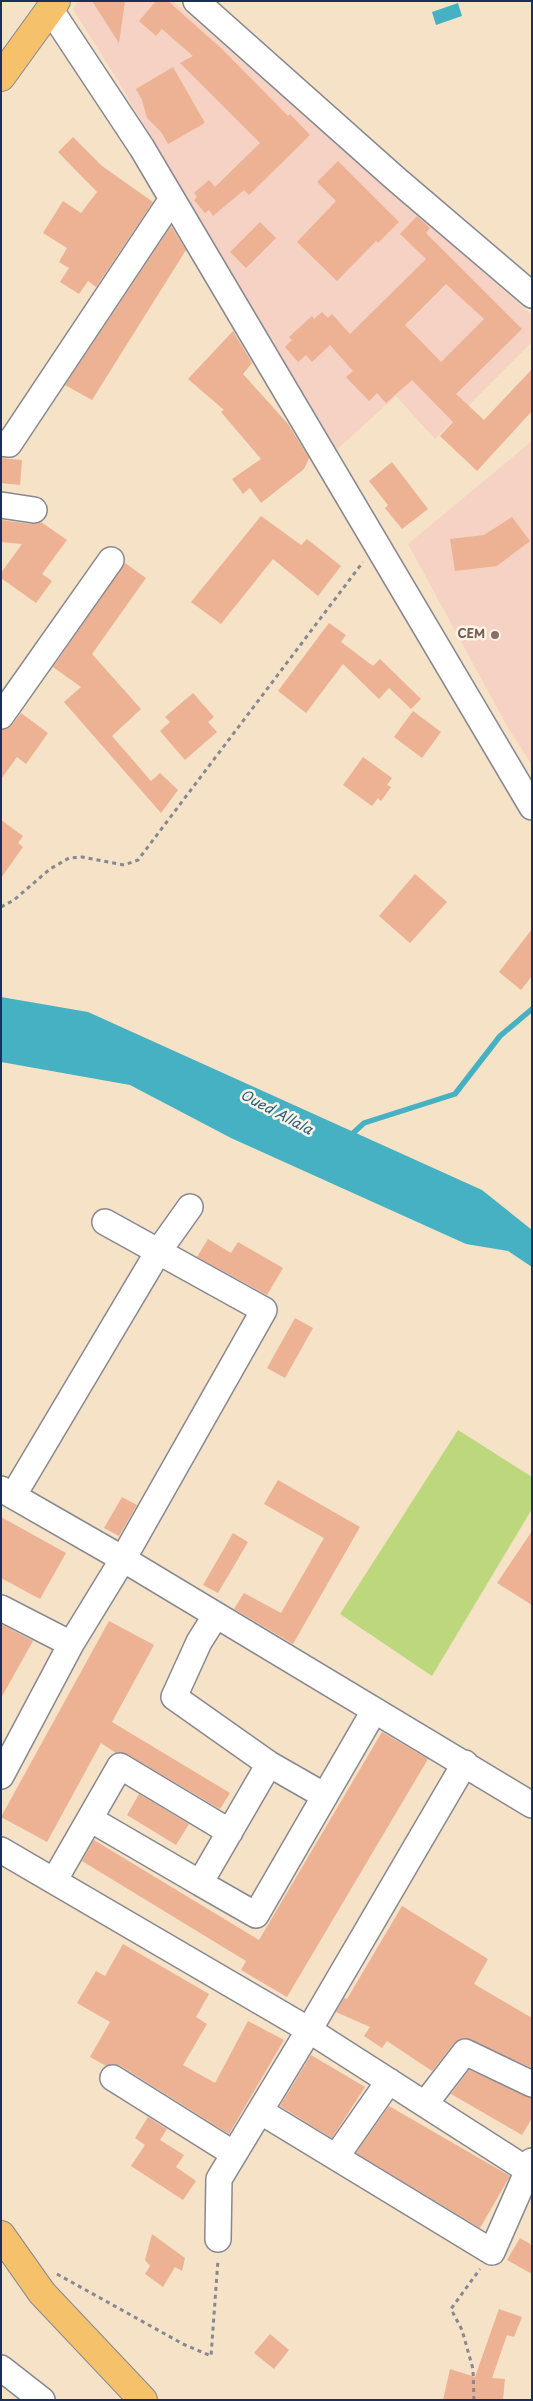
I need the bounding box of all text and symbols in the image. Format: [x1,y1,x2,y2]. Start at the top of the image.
place label: CEM [458,628,485,642]
marker: CEM [489,629,501,641]
water label: Oued Allala [237,1087,315,1139]

